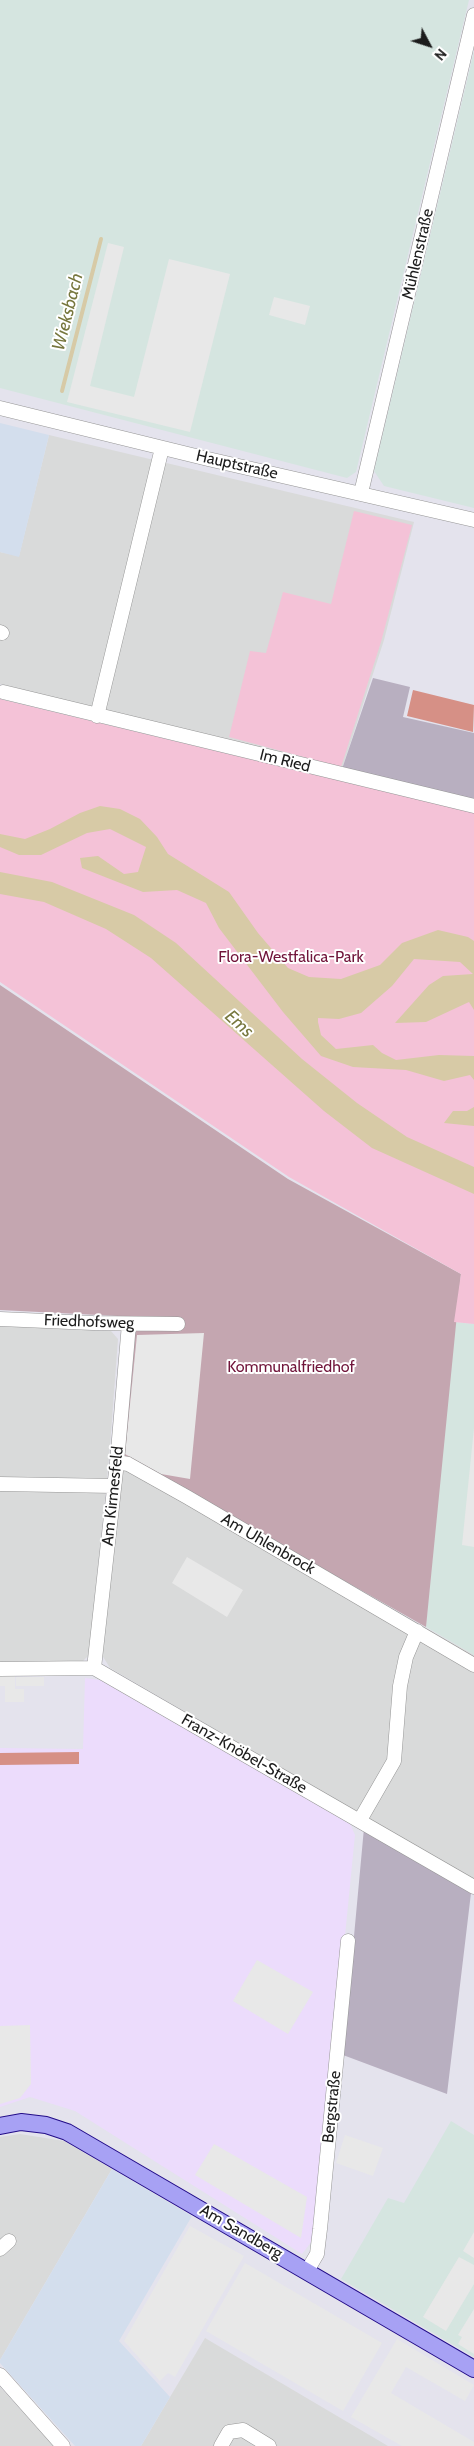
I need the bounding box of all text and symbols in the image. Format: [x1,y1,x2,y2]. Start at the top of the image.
north arrow [404,20,454,70]
text: N [430,45,451,64]
street label: Mühlenstraße [398,207,438,301]
water label: Wieksbach [48,271,88,353]
street label: Hauptstraße [194,446,280,484]
street label: Im Ried [258,745,312,777]
park label: Flora-Westfalica-Park [218,947,364,967]
water label: Ems [220,1006,258,1042]
street label: Friedhofsweg [44,1311,134,1333]
park label: Kommunalfriedhof [227,1357,355,1377]
street label: Am Kirmesfeld [98,1445,128,1547]
street label: Am Uhlenbrock [218,1509,318,1579]
street label: Franz-Knöbel-Straße [178,1710,310,1798]
street label: Bergstraße [319,2070,345,2144]
street label: Am Sandberg [196,2201,286,2263]

